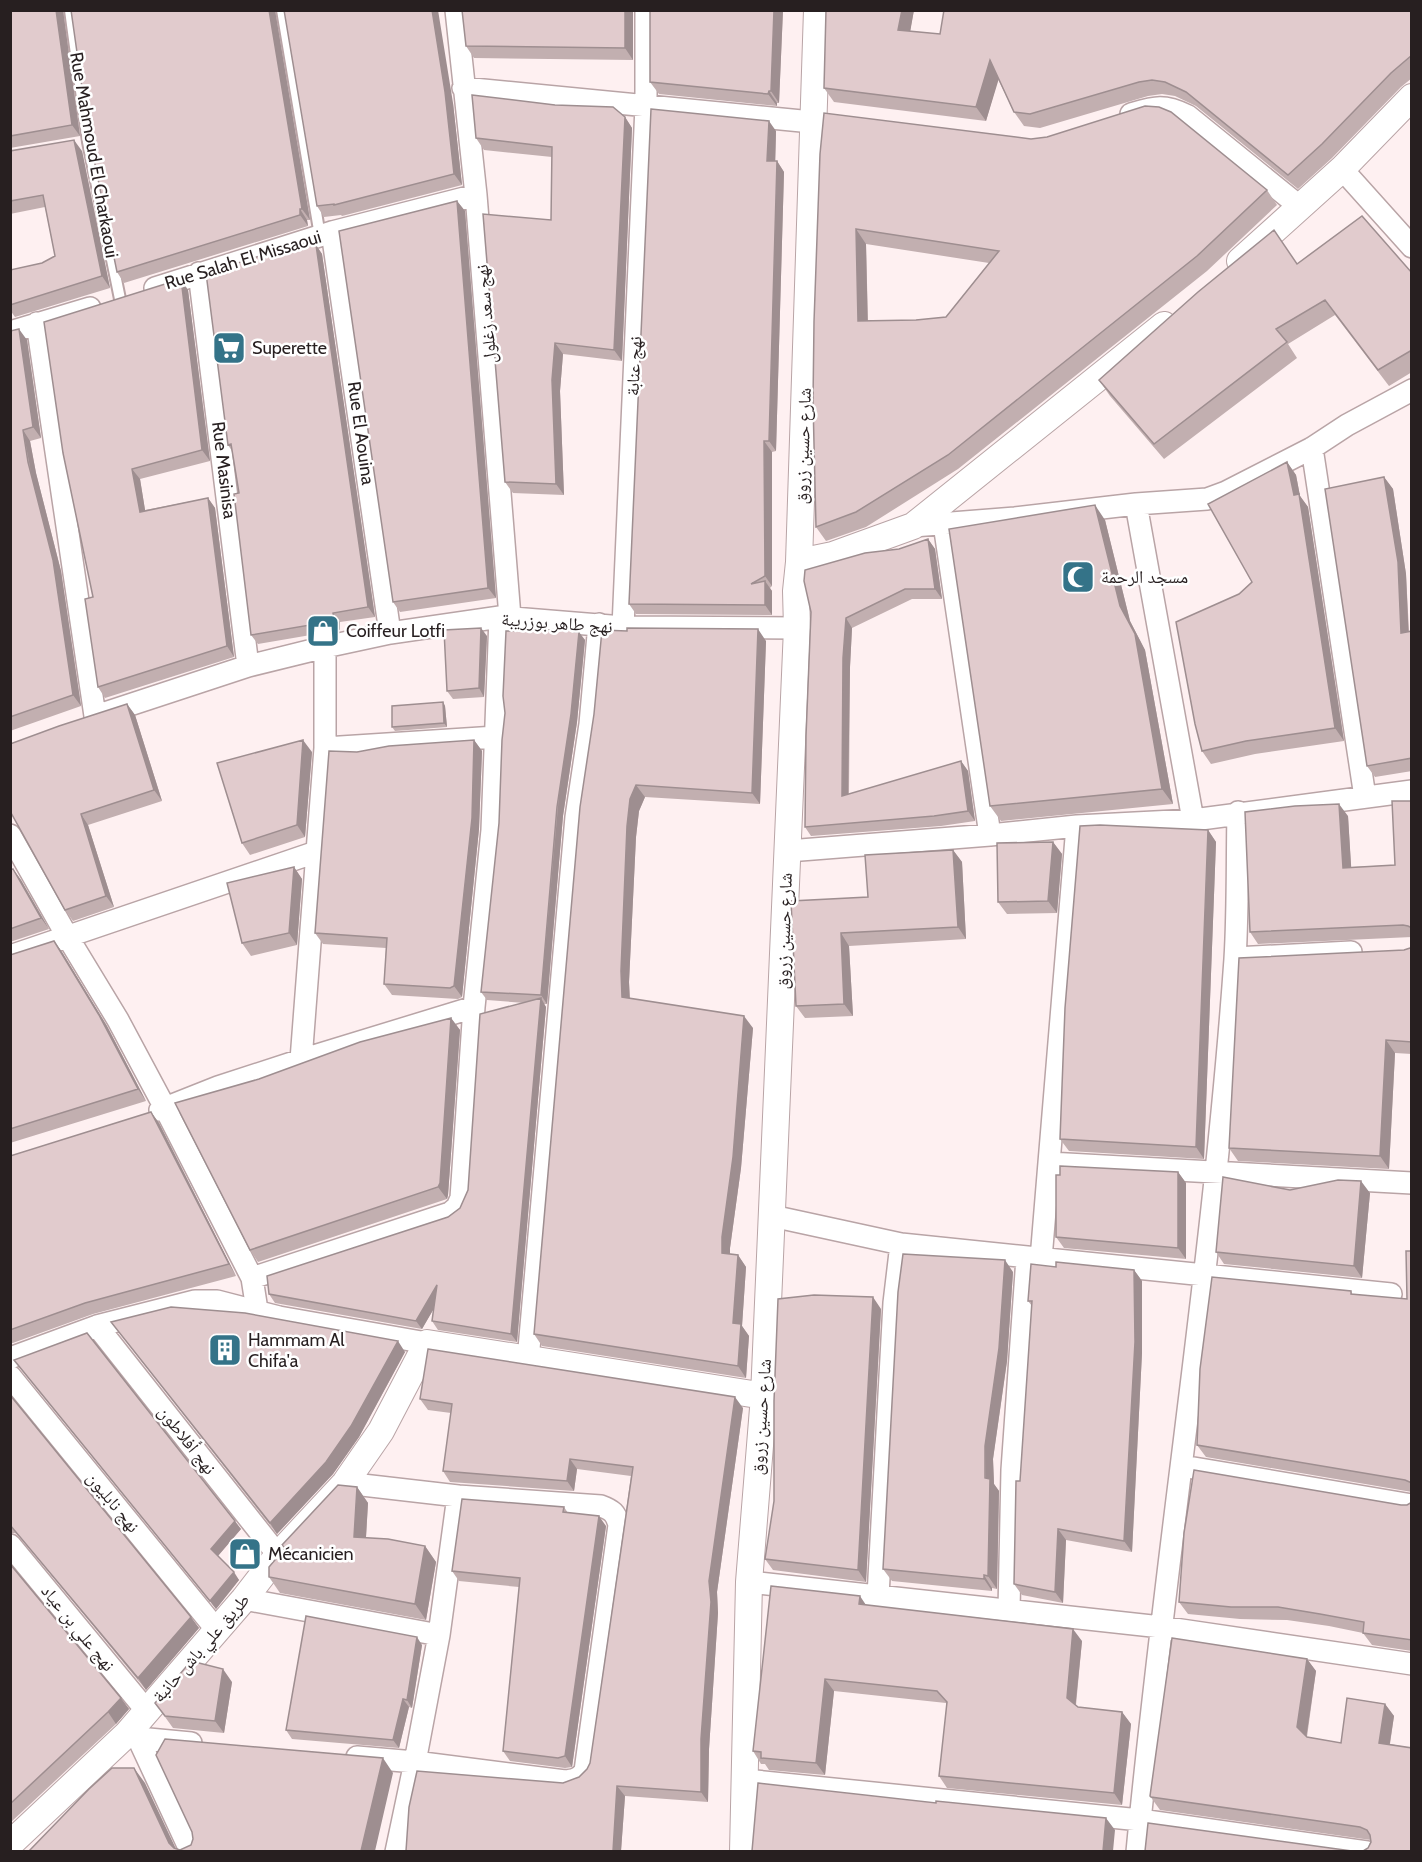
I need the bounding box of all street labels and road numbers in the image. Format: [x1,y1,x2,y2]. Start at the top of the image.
street label: Rue Mahmoud El Charkaoui [65,50,123,260]
street label: Rue Salah El Missaoui [162,226,324,294]
street label: نهج سعد زغلول [471,263,502,364]
street label: نهج عنابة [621,336,648,397]
street label: Rue El Aouina [343,380,379,487]
street label: شارع حسين زروق [790,387,816,505]
street label: Rue Masinisa [207,420,241,520]
street label: نهج طاهر بوزريبة [501,608,613,639]
street label: شارع حسين زروق [771,872,797,990]
street label: شارع حسين زروق [746,1358,776,1476]
street label: نهج أفلاطون [152,1401,221,1480]
street label: نهج نابليون [81,1467,144,1538]
street label: نهج علي بن عياد [34,1580,120,1678]
street label: طريق علي باش حانبة [148,1589,257,1709]

